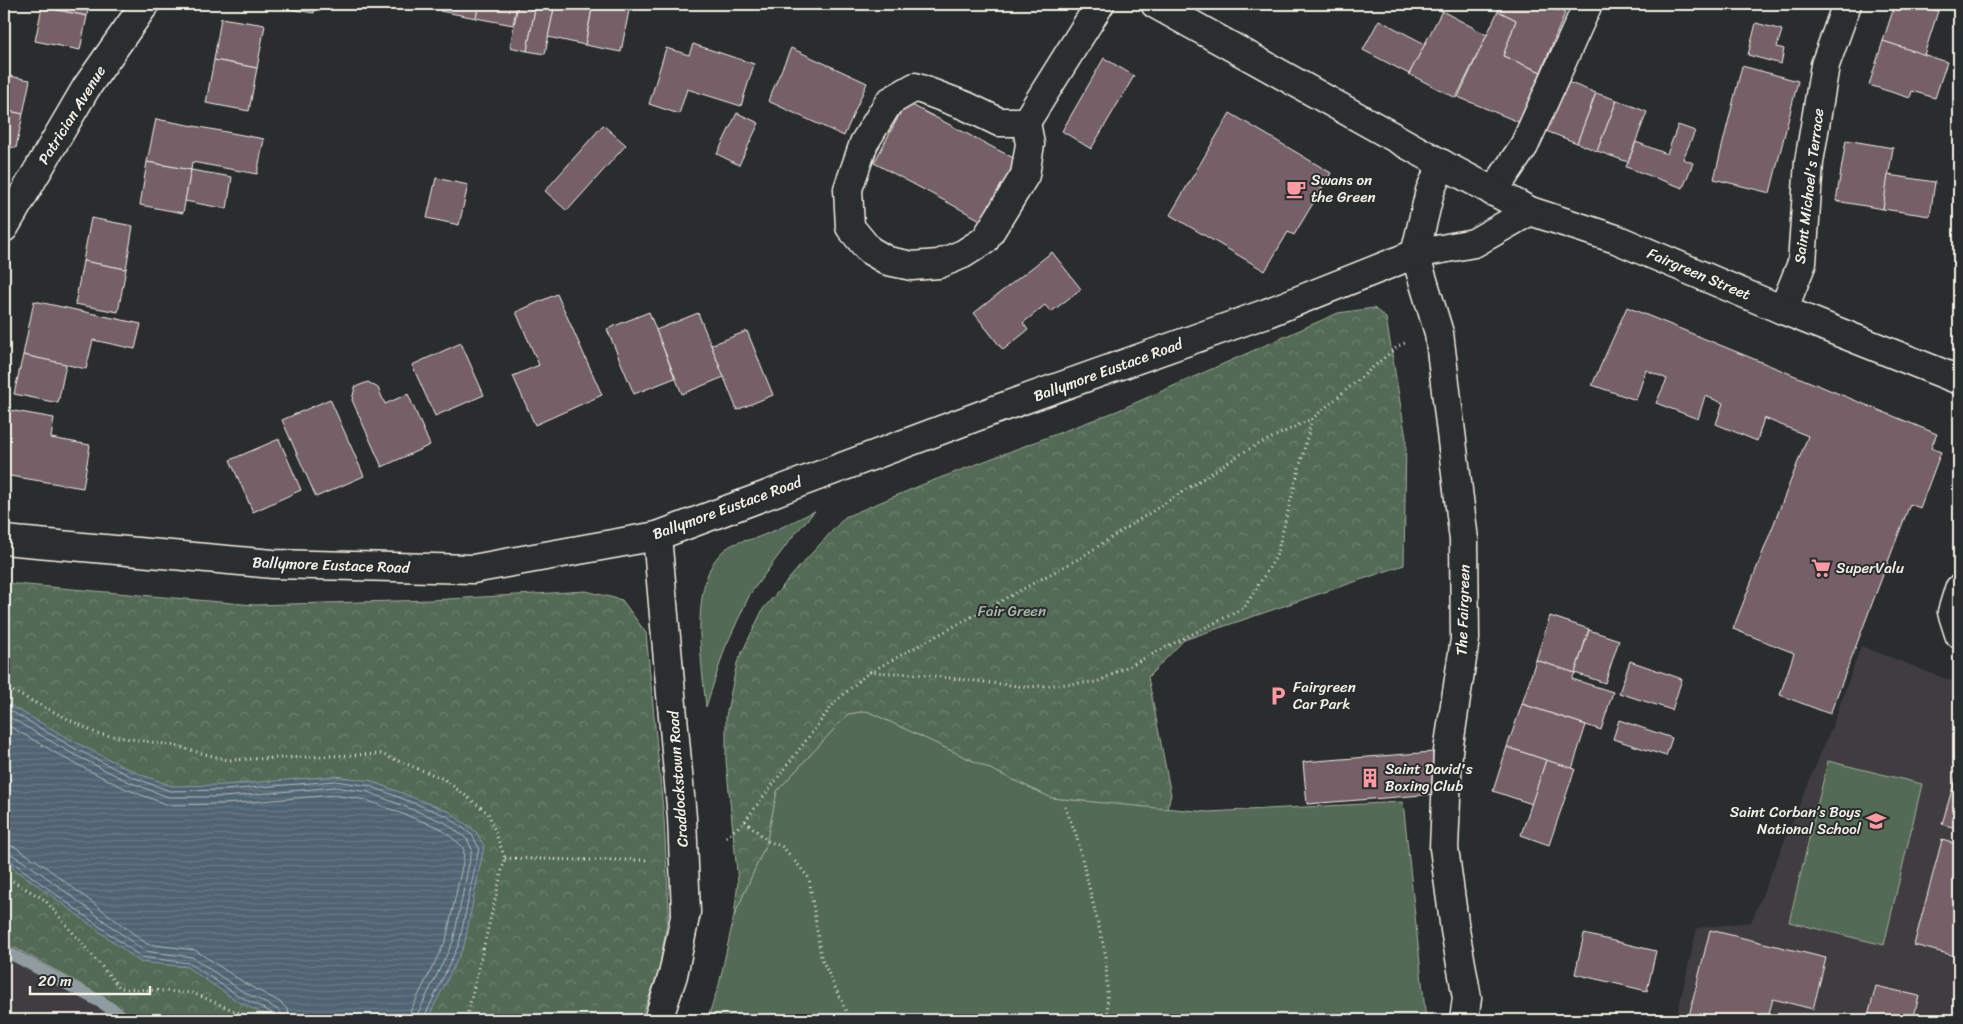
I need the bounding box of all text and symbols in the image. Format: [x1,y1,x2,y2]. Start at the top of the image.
street label: Patrician Avenue [31,60,113,170]
street label: Saint Michael's Terrace [1787,107,1831,265]
place label: Swans on the Green [1311,167,1376,210]
cafe icon: Swans on the Green [1285,178,1307,200]
street label: Fairgreen Street [1643,240,1755,308]
street label: Ballymore Eustace Road [1030,331,1187,409]
street label: Ballymore Eustace Road [649,469,806,547]
street label: Ballymore Eustace Road [252,549,411,581]
place label: SuperValu [1836,555,1904,581]
supermarket icon: SuperValu [1810,557,1832,579]
street label: The Fairgreen [1448,564,1478,656]
park label: Fair Green [978,598,1046,624]
place label: Fairgreen Car Park [1293,674,1356,717]
parking icon: Fairgreen Car Park [1267,685,1289,707]
street label: Craddockstown Road [660,709,696,848]
place label: Saint David's Boxing Club [1385,756,1473,799]
building icon: Saint David's Boxing Club [1359,767,1381,789]
place label: Saint Corban’s Boys National School [1730,799,1862,842]
school or university icon: Saint Corban’s Boys National School [1865,810,1887,832]
scale bar [30,964,150,996]
text: 20 m [38,968,72,994]

